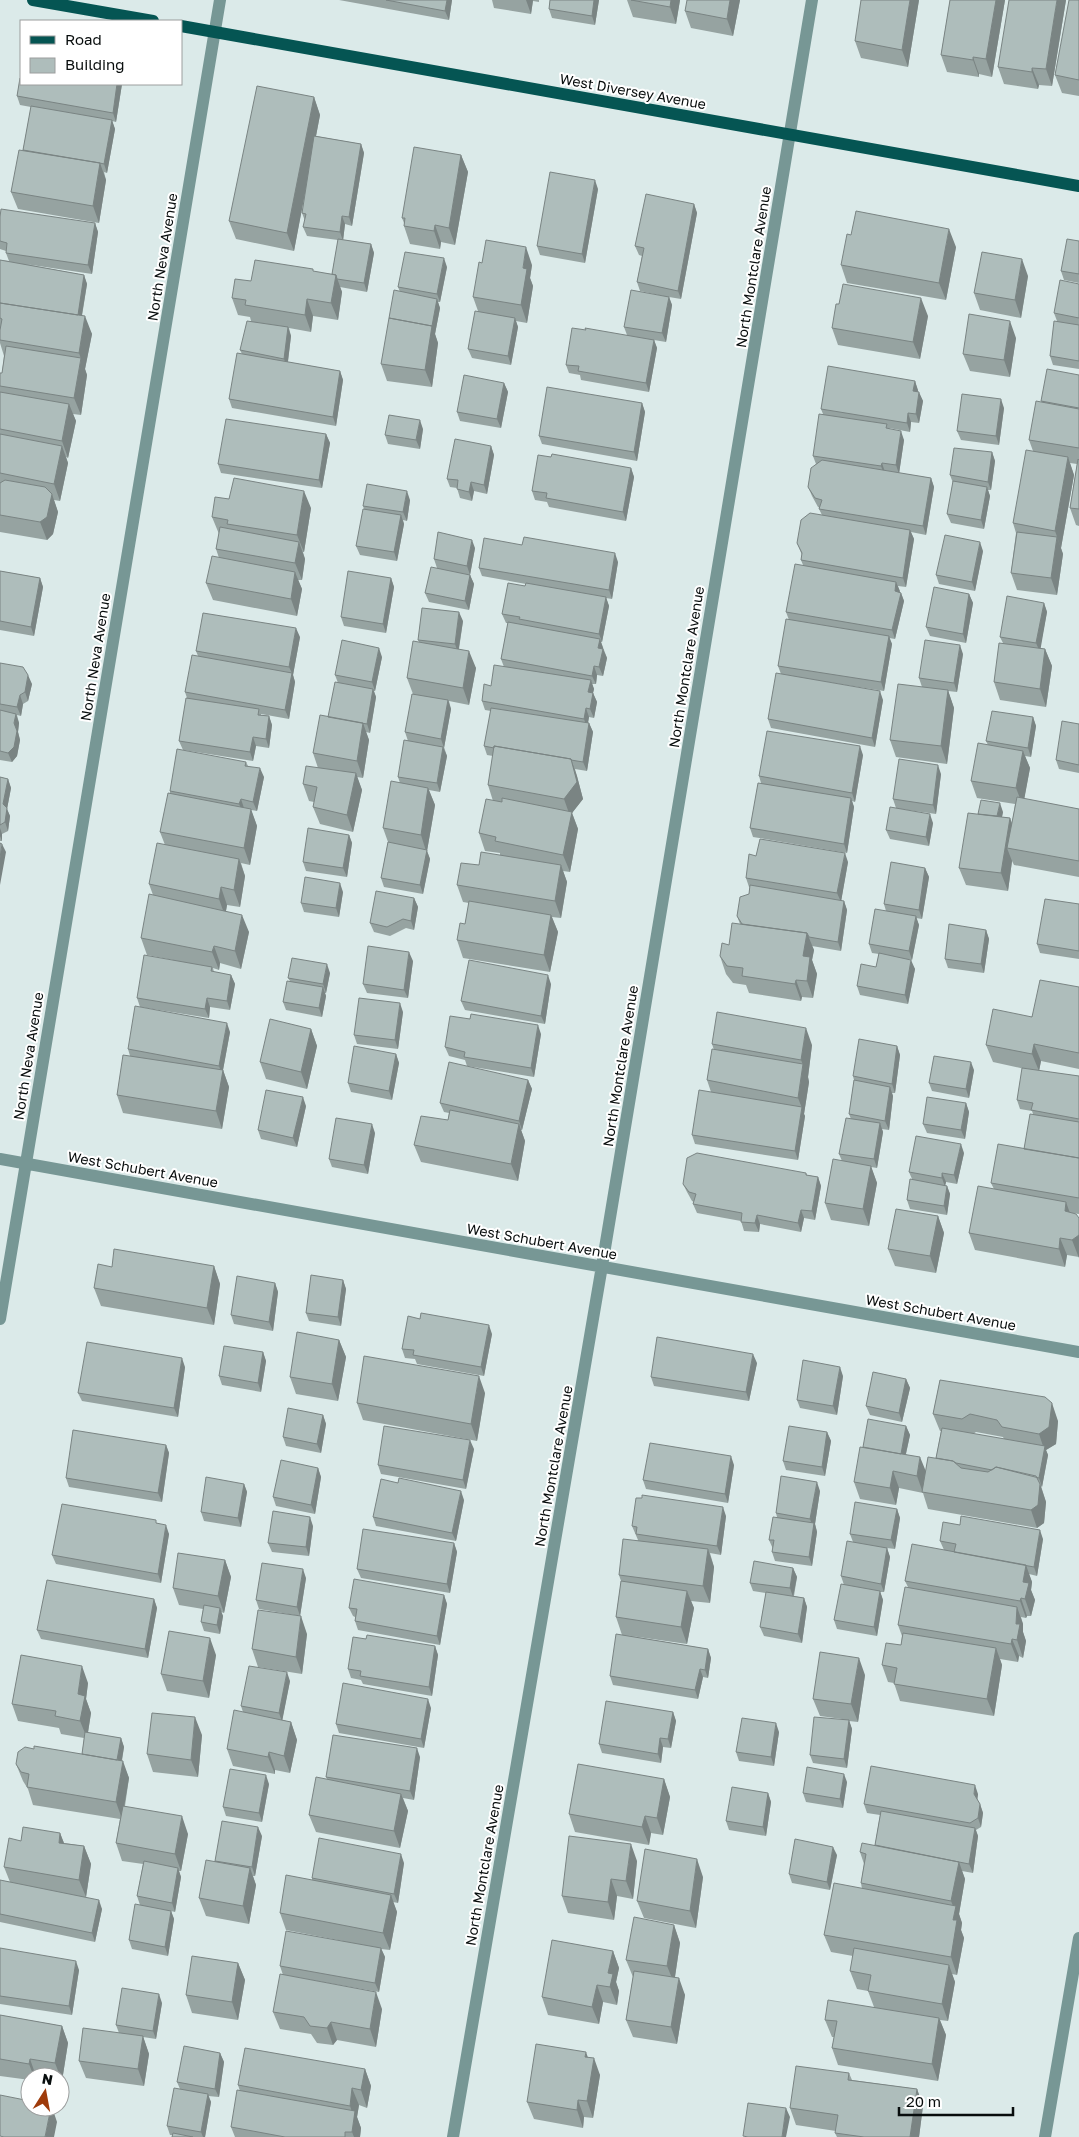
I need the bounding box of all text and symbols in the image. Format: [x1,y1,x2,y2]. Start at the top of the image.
legend [20,20,182,85]
text: Road [65,30,102,48]
text: Building [65,55,125,73]
street label: West Diversey Avenue [559,70,707,112]
street label: North Montclare Avenue [732,185,774,349]
street label: North Neva Avenue [143,192,181,322]
street label: North Montclare Avenue [665,585,707,749]
street label: North Neva Avenue [76,592,114,722]
street label: North Montclare Avenue [599,984,641,1148]
street label: North Neva Avenue [9,991,47,1121]
street label: West Schubert Avenue [67,1147,219,1191]
street label: West Schubert Avenue [466,1219,618,1263]
street label: West Schubert Avenue [865,1290,1017,1334]
street label: North Montclare Avenue [530,1384,576,1548]
street label: North Montclare Avenue [461,1783,507,1947]
north arrow [20,2067,70,2117]
text: N [41,2069,54,2088]
scale bar [899,2084,1013,2116]
text: 20 m [906,2092,941,2110]

